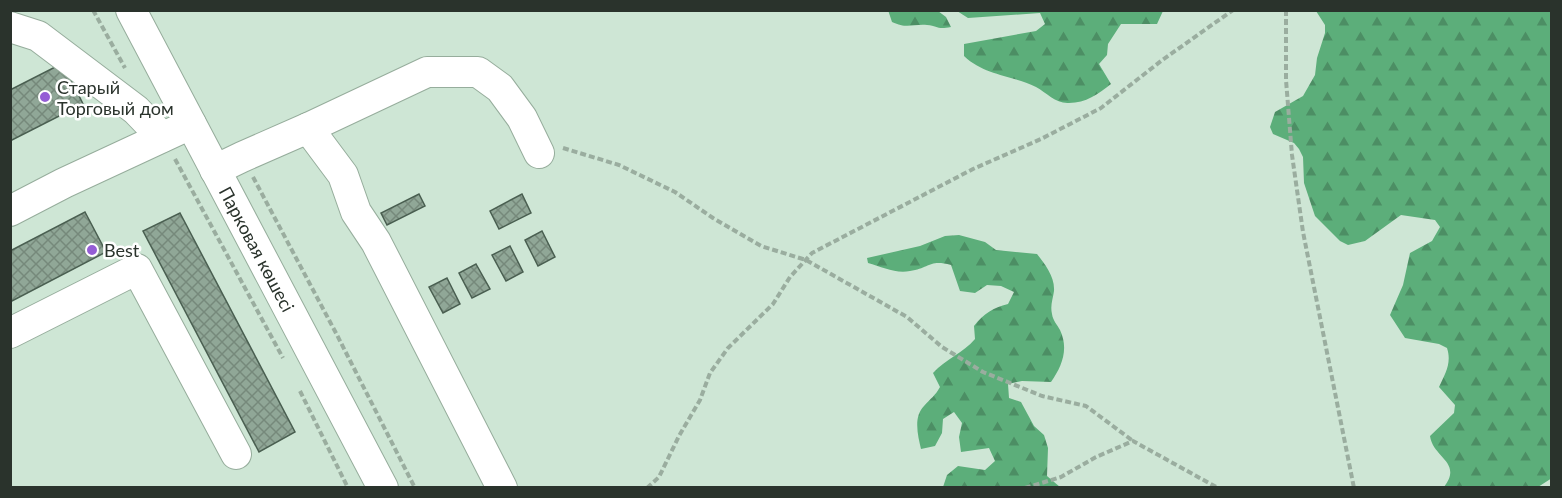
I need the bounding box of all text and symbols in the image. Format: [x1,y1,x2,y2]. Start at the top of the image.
place label: Старый Торговый дом [57,76,174,119]
marker: Старый Торговый дом [38,90,52,104]
street label: Парковая көшесі [215,183,299,315]
place label: Best [104,239,140,261]
marker: Best [85,243,99,257]

